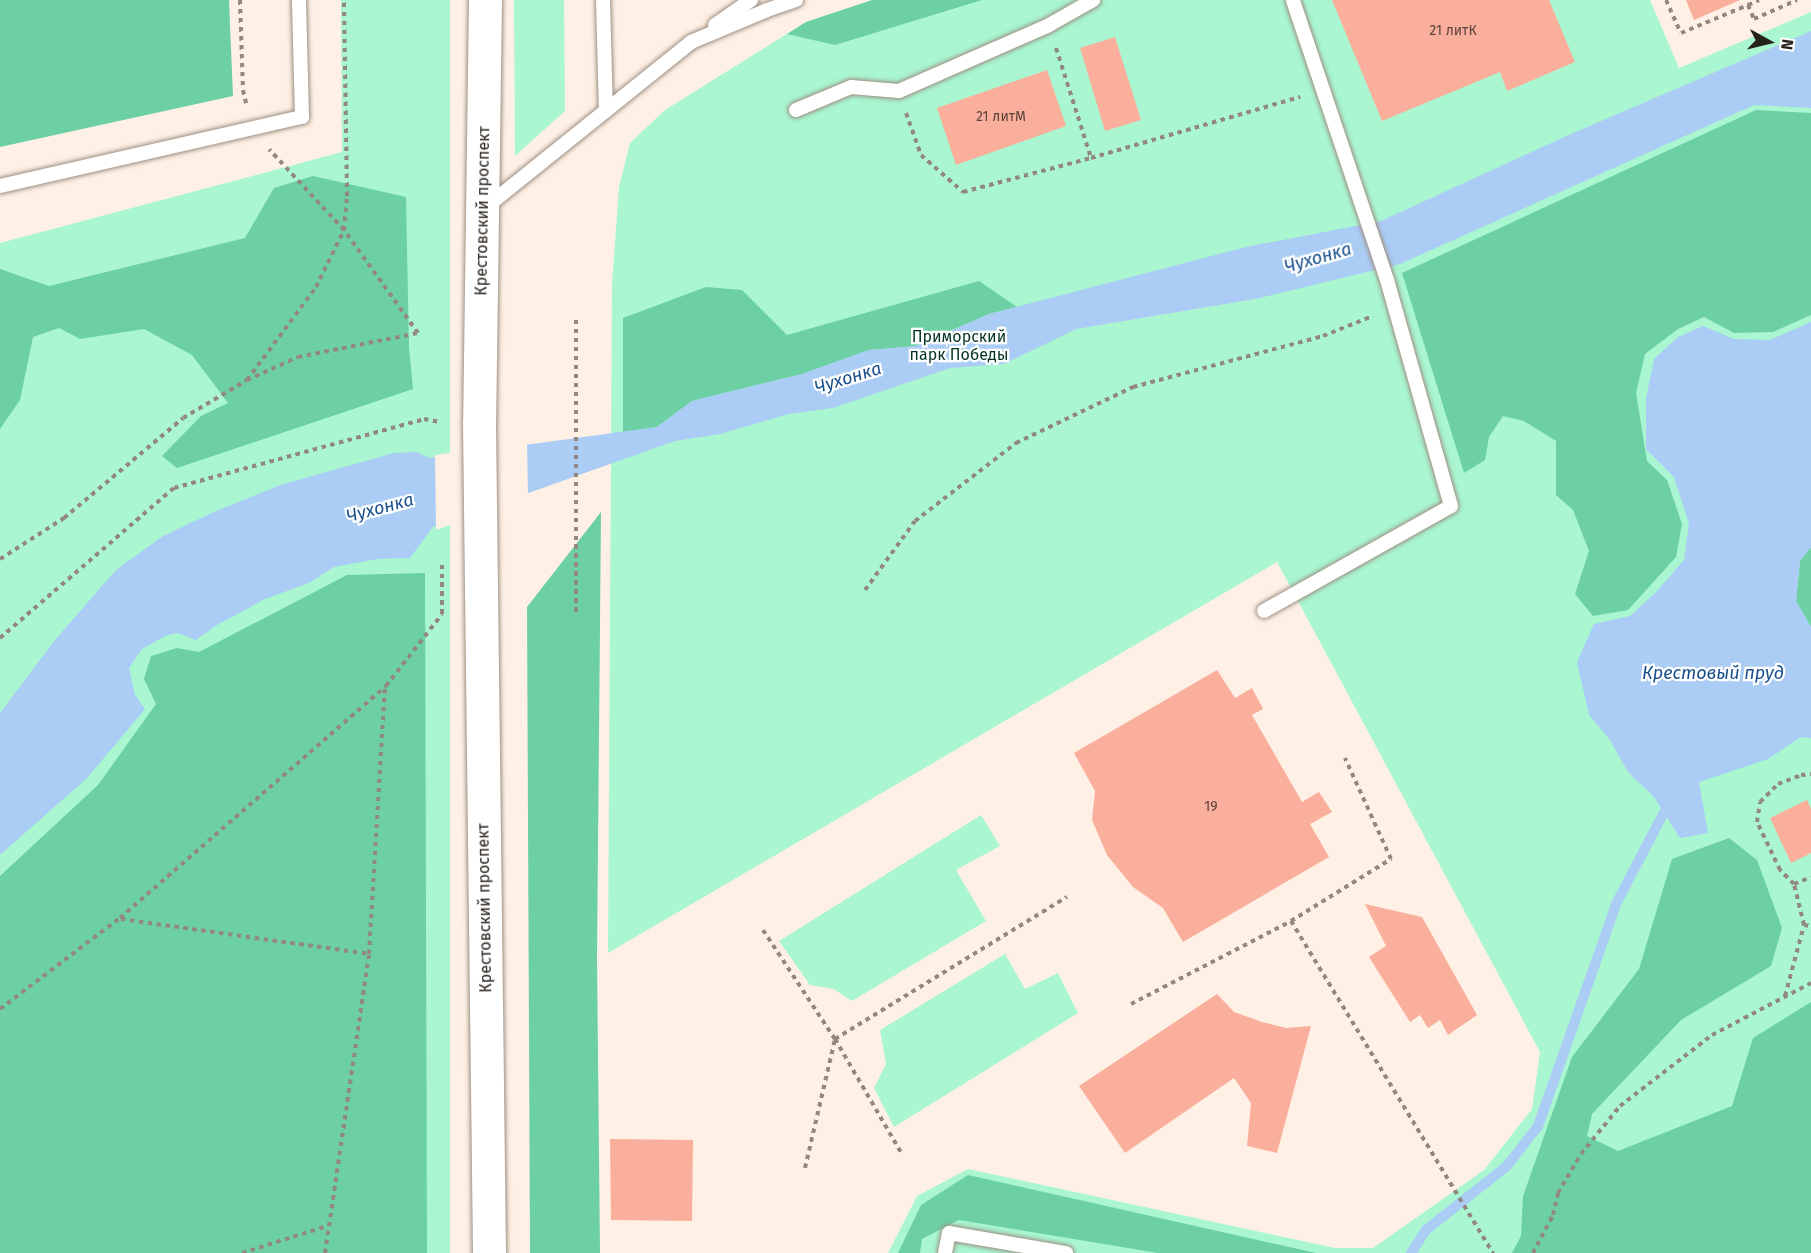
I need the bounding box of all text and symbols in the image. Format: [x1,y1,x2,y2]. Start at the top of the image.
north arrow [1739,12,1799,72]
house number: 21 литК [1429,23,1477,39]
text: N [1777,38,1797,51]
house number: 21 литМ [976,109,1026,125]
street label: Крестовский проспект [472,126,494,296]
water label: Чухонка [1282,238,1354,278]
park label: Приморский парк Победы [910,327,1008,365]
water label: Чухонка [812,358,884,398]
water label: Чухонка [344,489,416,527]
water label: Крестовый пруд [1642,662,1784,684]
house number: 19 [1204,799,1218,815]
street label: Крестовский проспект [474,823,496,993]

